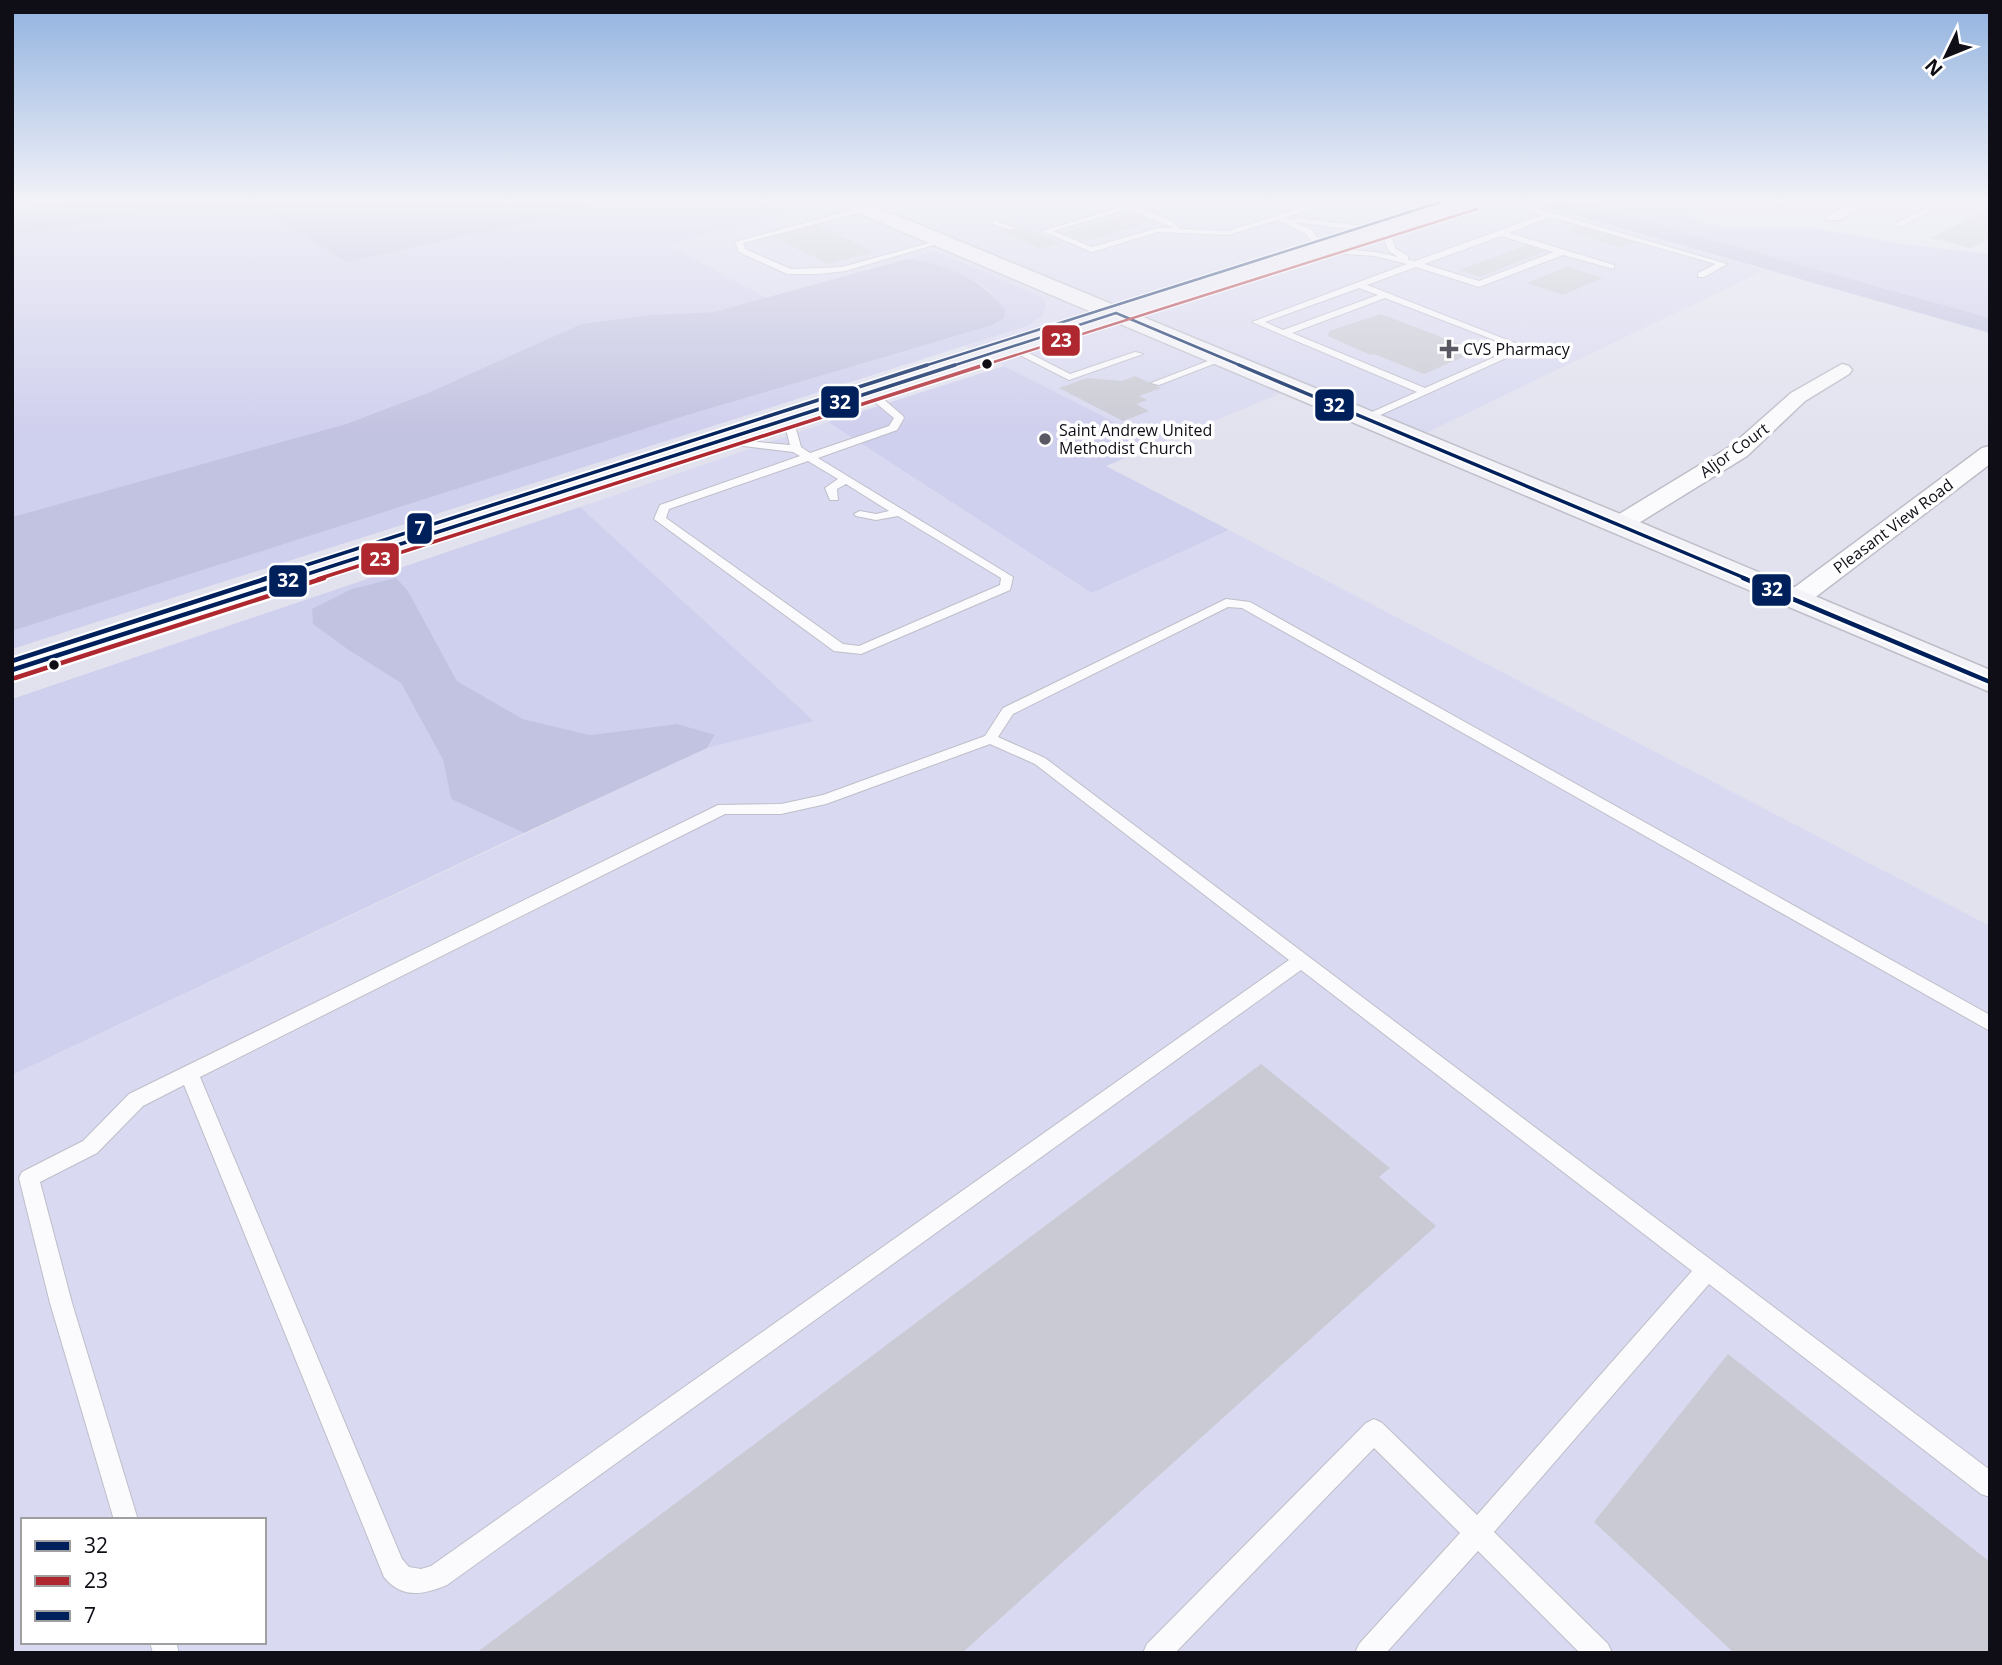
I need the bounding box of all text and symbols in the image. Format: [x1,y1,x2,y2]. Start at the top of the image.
north arrow [1911,21,1981,91]
text: N [1919,53,1948,82]
line badge: 23 [1041,324,1081,357]
text: 23 [1050,327,1072,353]
place label: CVS Pharmacy [1463,338,1571,360]
marker: CVS Pharmacy [1441,341,1457,357]
unlabelled marker [980,357,994,371]
line badge: 32 [820,385,860,419]
line badge: 32 [1314,388,1355,422]
text: 32 [829,389,851,415]
text: 32 [1323,392,1345,418]
street label: Aljor Court [1695,417,1773,482]
place label: Saint Andrew United Methodist Church [1059,419,1212,459]
marker: Saint Andrew United Methodist Church [1037,431,1053,447]
street label: Pleasant View Road [1828,474,1958,578]
line badge: 7 [406,512,433,545]
text: 7 [415,515,426,541]
line badge: 23 [360,542,400,576]
text: 23 [369,546,391,572]
line badge: 32 [268,564,308,598]
text: 32 [277,567,299,593]
line badge: 32 [1751,573,1792,607]
text: 32 [1761,576,1783,602]
unlabelled marker [47,658,61,672]
legend [21,1518,266,1644]
text: 32 [84,1531,108,1559]
text: 23 [84,1566,108,1594]
text: 7 [84,1601,96,1629]

